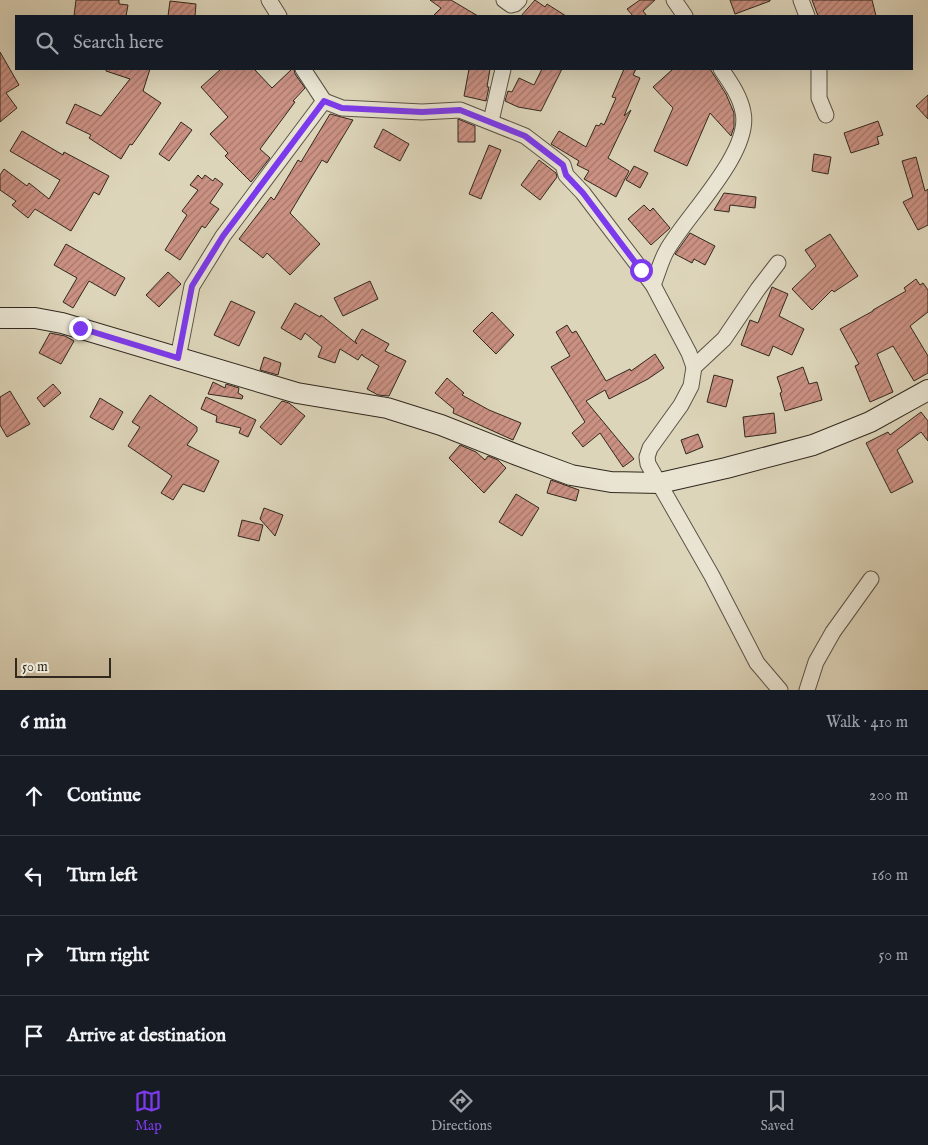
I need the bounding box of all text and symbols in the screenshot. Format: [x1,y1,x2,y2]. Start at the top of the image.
search box [15,15,913,70]
icon: search [33,29,61,57]
text: Search here [73,31,164,55]
route start [630,259,653,282]
route end [69,317,92,340]
scale bar [15,655,111,678]
text: 50 m [22,658,48,676]
text: 6 min [20,709,66,736]
text: Walk · 410 m [826,713,908,733]
icon: ahead [20,782,48,810]
text: Continue [67,784,141,808]
text: 200 m [869,786,908,806]
icon: left [20,862,48,890]
text: Turn left [67,864,138,888]
text: 160 m [872,866,908,886]
icon: right [20,942,48,970]
text: Turn right [67,944,149,968]
text: 50 m [879,946,908,966]
icon: arrive [20,1022,48,1050]
text: Arrive at destination [67,1024,226,1048]
tab: Map [134,1087,162,1135]
tab: Directions [431,1087,492,1135]
tab: Saved [761,1087,794,1135]

